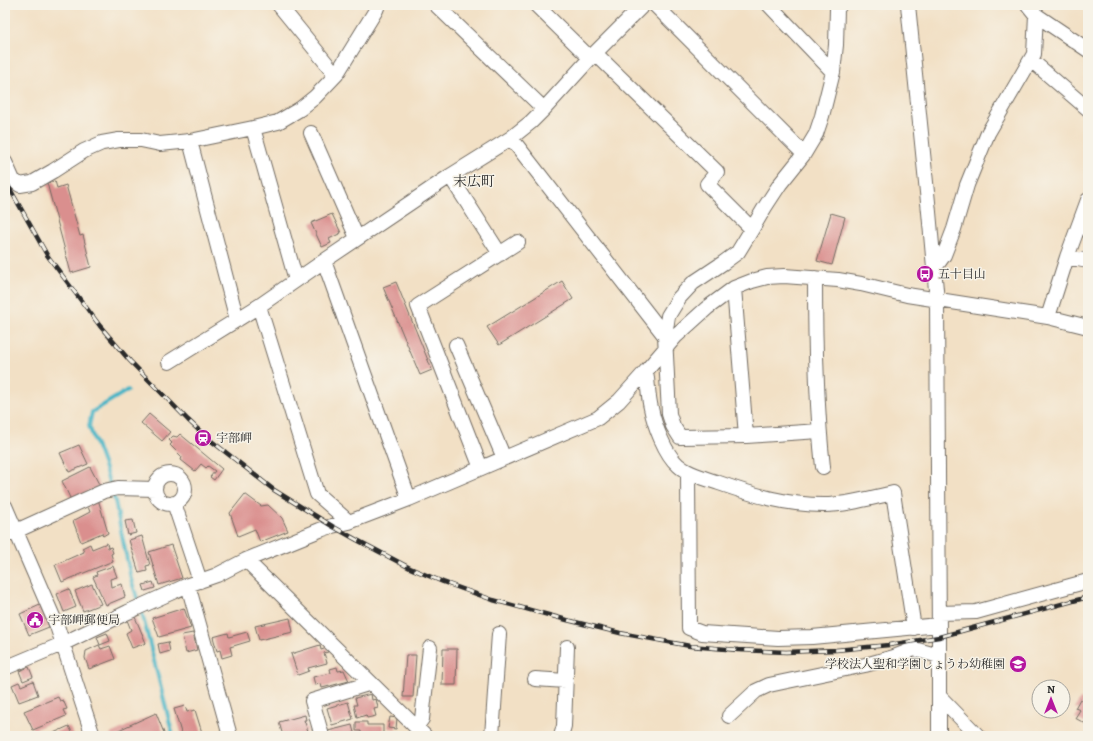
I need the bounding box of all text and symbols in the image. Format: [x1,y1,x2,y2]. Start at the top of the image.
district label: 末広町 [453,172,495,191]
bus stop icon: 五十目山 [915,264,935,284]
place label: 五十目山 [938,266,986,282]
station icon: 宇部岬 [193,428,213,448]
place label: 宇部岬 [216,430,252,446]
public building icon: 宇部岬郵便局 [25,610,45,630]
place label: 宇部岬郵便局 [48,612,120,628]
school or university icon: 学校法人聖和学園しょうわ幼稚園 [1008,654,1028,674]
place label: 学校法人聖和学園しょうわ幼稚園 [825,656,1005,672]
north arrow [1031,679,1071,719]
text: N [1047,682,1055,697]

